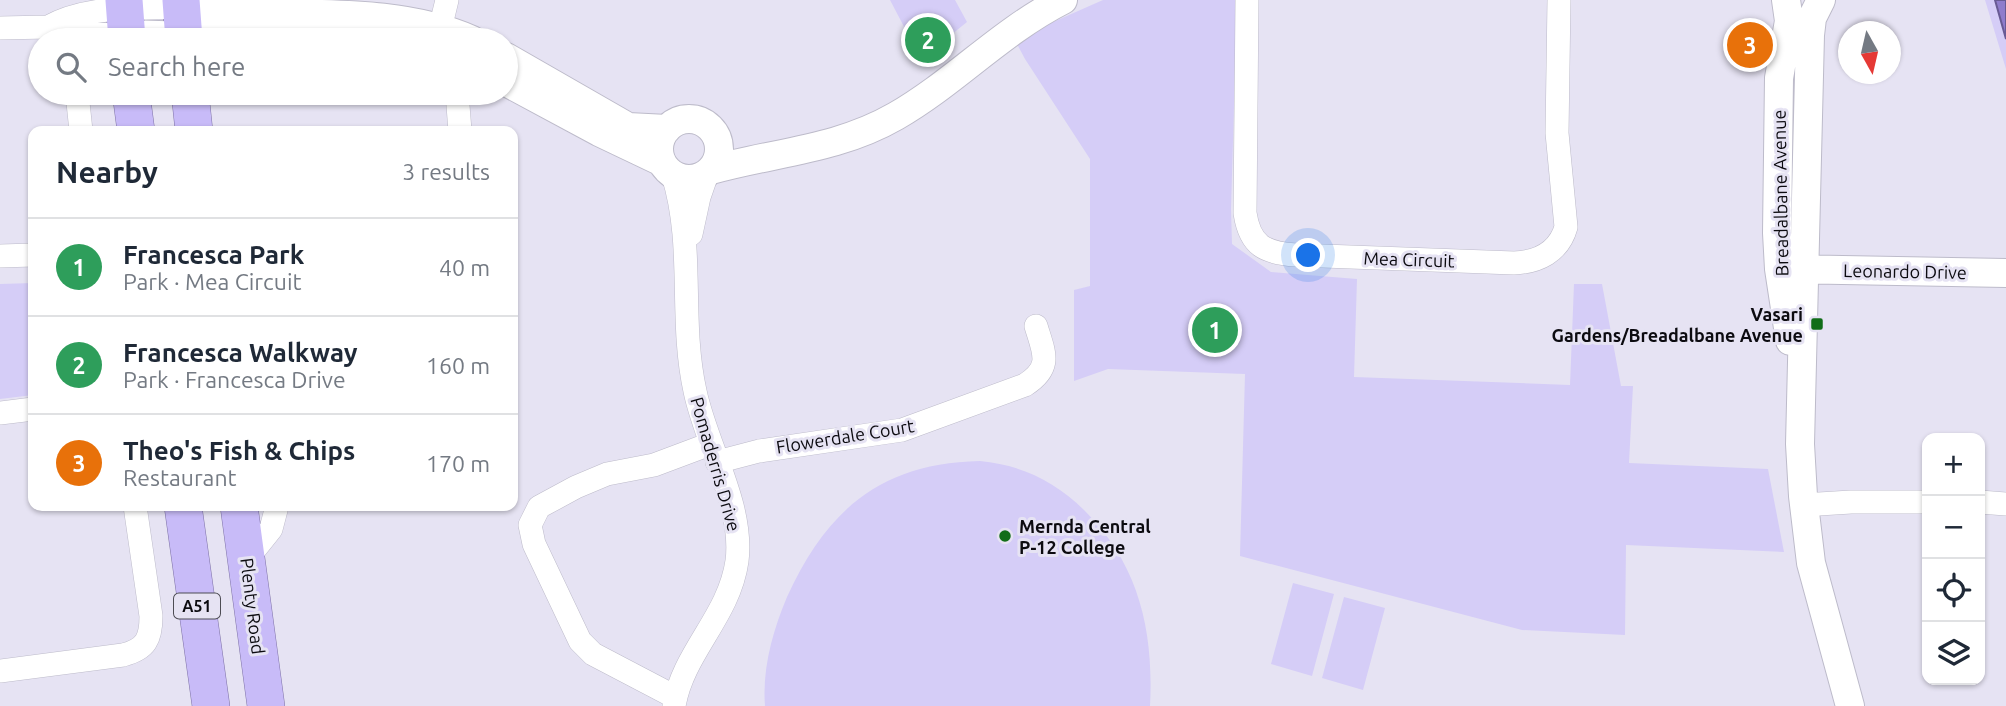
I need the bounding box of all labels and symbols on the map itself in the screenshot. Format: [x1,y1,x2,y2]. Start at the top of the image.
pin: 2 [905,14,951,66]
pin: 3 [1727,19,1773,71]
north arrow [1838,21,1901,84]
street label: Breadalbane Avenue [1769,109,1791,277]
your location [1291,238,1325,272]
street label: Mea Circuit [1363,247,1455,271]
street label: Leonardo Drive [1843,260,1967,282]
pin: 1 [1192,304,1238,356]
place label: Vasari Gardens/Breadalbane Avenue [1552,304,1803,345]
marker: Vasari Gardens/Breadalbane Avenue [1809,316,1825,332]
street label: Pomaderris Drive [687,395,745,533]
street label: Flowerdale Court [774,415,916,457]
place label: Mernda Central P-12 College [1019,516,1151,557]
marker: Mernda Central P-12 College [997,528,1013,544]
street label: Plenty Road [237,557,269,655]
road number: A51 [174,594,220,618]

